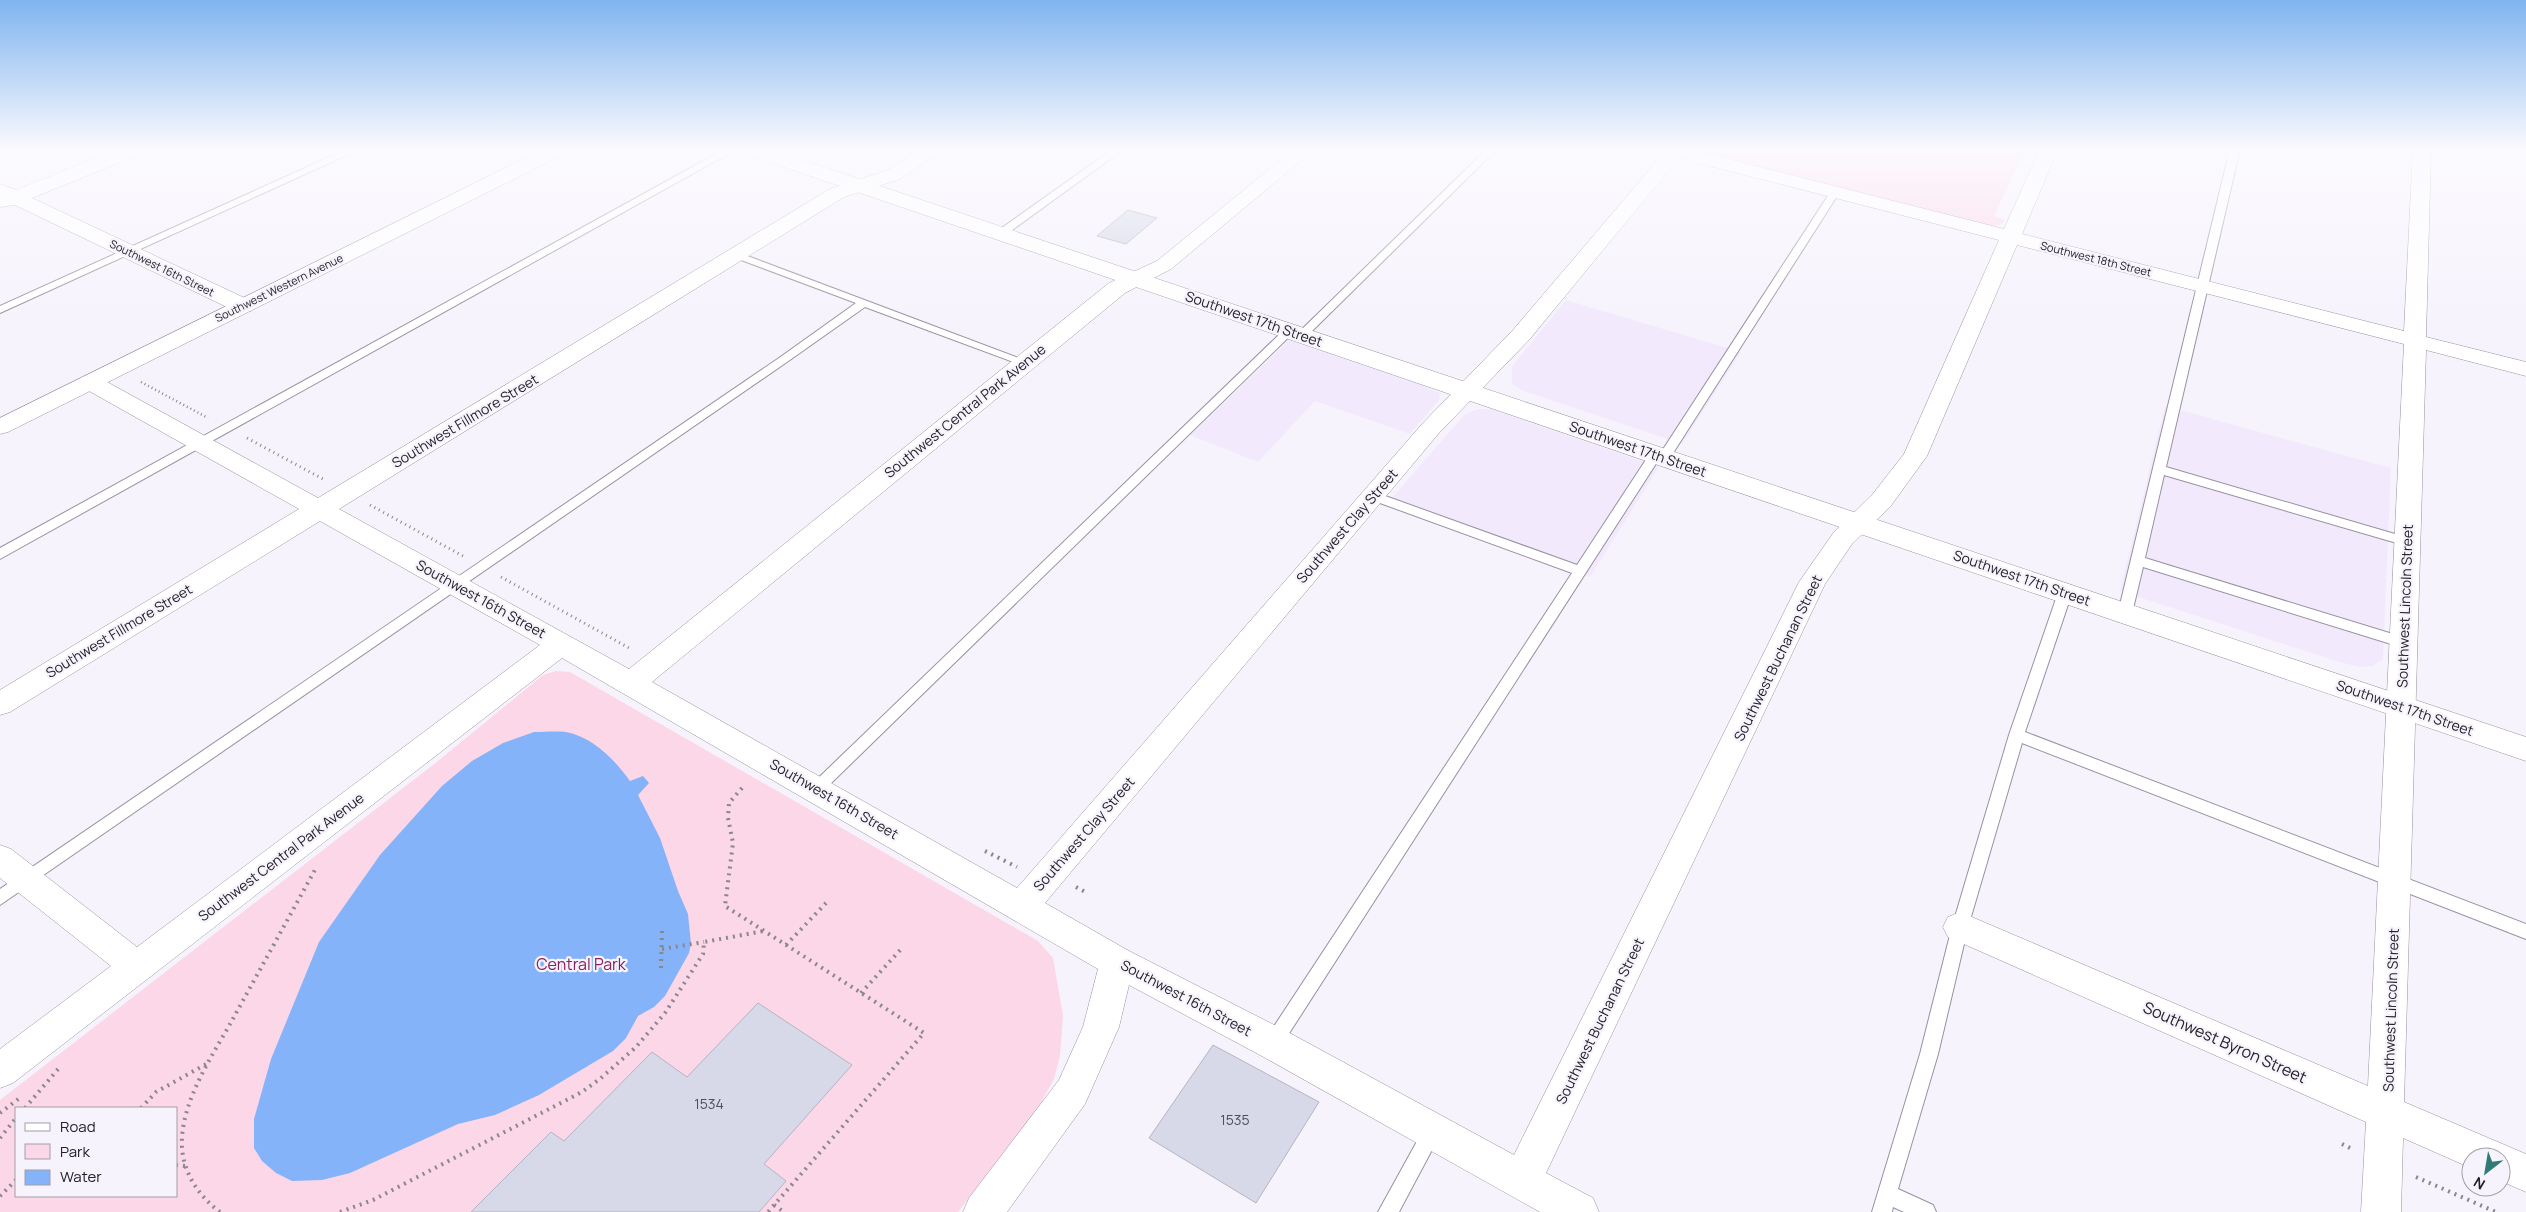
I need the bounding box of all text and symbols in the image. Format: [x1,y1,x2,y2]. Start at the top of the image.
street label: Southwest 16th Street [108,236,217,299]
street label: Southwest 18th Street [2039,237,2153,280]
street label: Southwest Western Avenue [212,250,346,325]
street label: Southwest 17th Street [1183,286,1326,351]
street label: Southwest Central Park Avenue [880,339,1049,482]
street label: Southwest Fillmore Street [388,369,542,472]
street label: Southwest 17th Street [1567,416,1710,481]
street label: Southwest Clay Street [1292,464,1402,587]
street label: Southwest Lincoln Street [2392,524,2417,688]
street label: Southwest 17th Street [1951,545,2094,610]
street label: Southwest 16th Street [413,555,550,642]
street label: Southwest Buchanan Street [1729,571,1826,744]
street label: Southwest Fillmore Street [42,579,196,682]
street label: Southwest 17th Street [2334,675,2477,740]
street label: Southwest 16th Street [766,754,902,843]
street label: Southwest Clay Street [1029,772,1139,895]
street label: Southwest Central Park Avenue [194,788,367,925]
street label: Southwest Lincoln Street [2378,928,2403,1092]
street label: Southwest Buchanan Street [1551,934,1648,1107]
park label: Central Park [536,953,627,975]
street label: Southwest 16th Street [1118,955,1255,1040]
street label: Southwest Byron Street [2140,996,2310,1088]
house number: 1534 [694,1094,724,1113]
legend [15,1107,178,1197]
house number: 1535 [1220,1110,1250,1129]
text: Road [60,1116,96,1137]
text: Park [60,1141,90,1162]
north arrow [2461,1147,2511,1197]
text: Water [60,1166,102,1187]
text: N [2470,1173,2488,1194]

